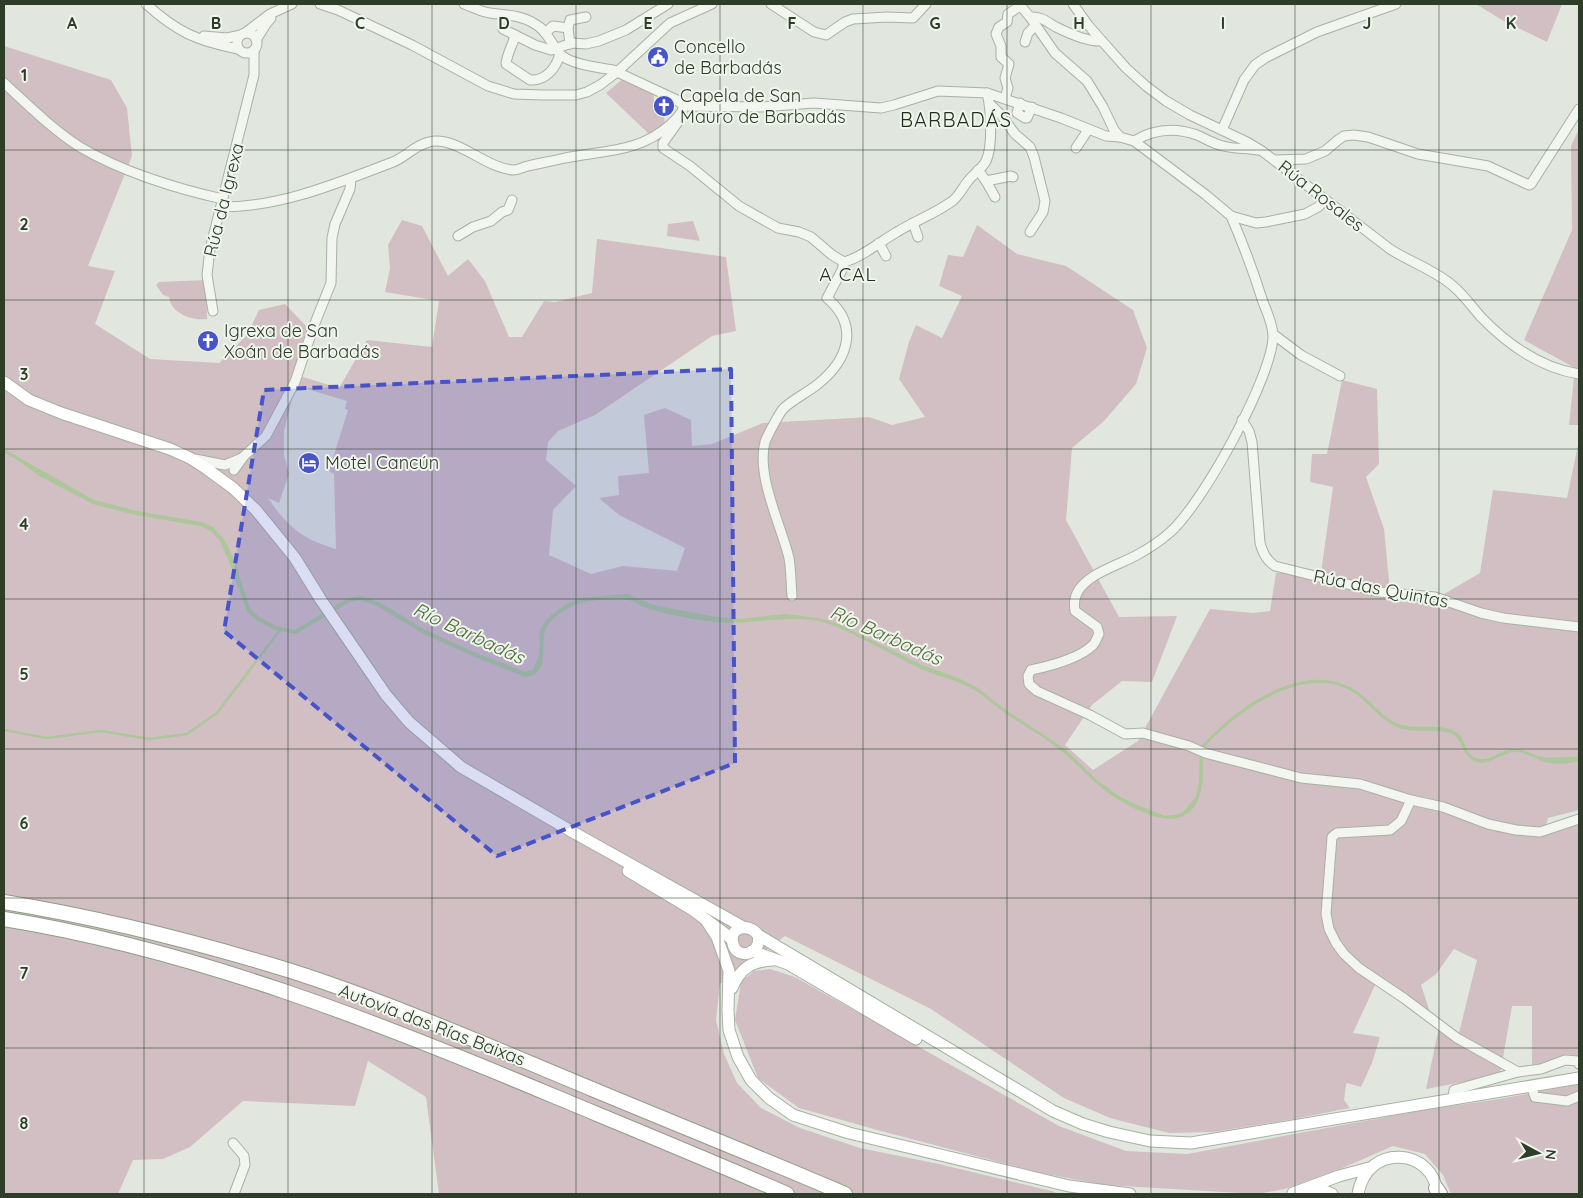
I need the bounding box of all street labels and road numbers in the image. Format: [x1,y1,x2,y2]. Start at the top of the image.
street label: Rúa da Igrexa [198,141,249,259]
street label: Rúa Rosales [1274,155,1369,236]
street label: Rúa das Quintas [1312,564,1451,613]
street label: Autovía das Rías Baixas [336,978,529,1071]

